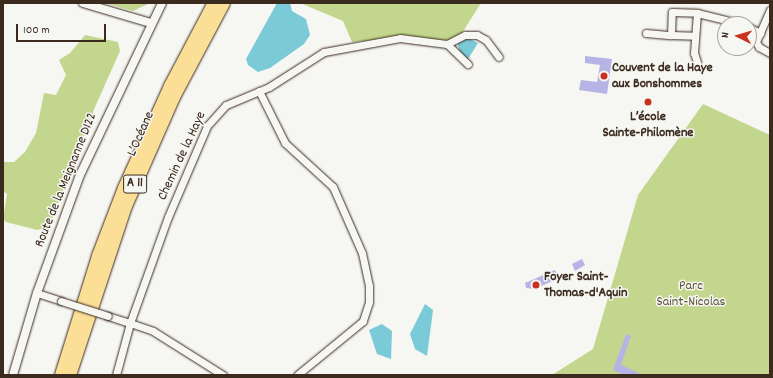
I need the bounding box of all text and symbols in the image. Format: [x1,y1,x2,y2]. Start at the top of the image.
scale bar [18,16,108,42]
north arrow [717,16,757,56]
text: 100 m [23,22,50,39]
text: N [718,32,734,38]
place label: Couvent de la Haye aux Bonshommes [612,60,713,92]
marker: Couvent de la Haye aux Bonshommes [599,71,609,81]
marker: L’école Sainte-Philomène [643,97,653,107]
street label: L’Océane [124,109,158,159]
street label: Chemin de la Haye [154,109,210,203]
place label: L’école Sainte-Philomène [602,109,694,142]
street label: Route de la Meignanne D122 [31,110,101,250]
road number: A 11 [123,173,147,195]
place label: Foyer Saint- Thomas-d'Aquin [544,269,627,302]
park label: Parc Saint-Nicolas [657,278,725,310]
marker: Foyer Saint- Thomas-d'Aquin [531,280,541,290]

